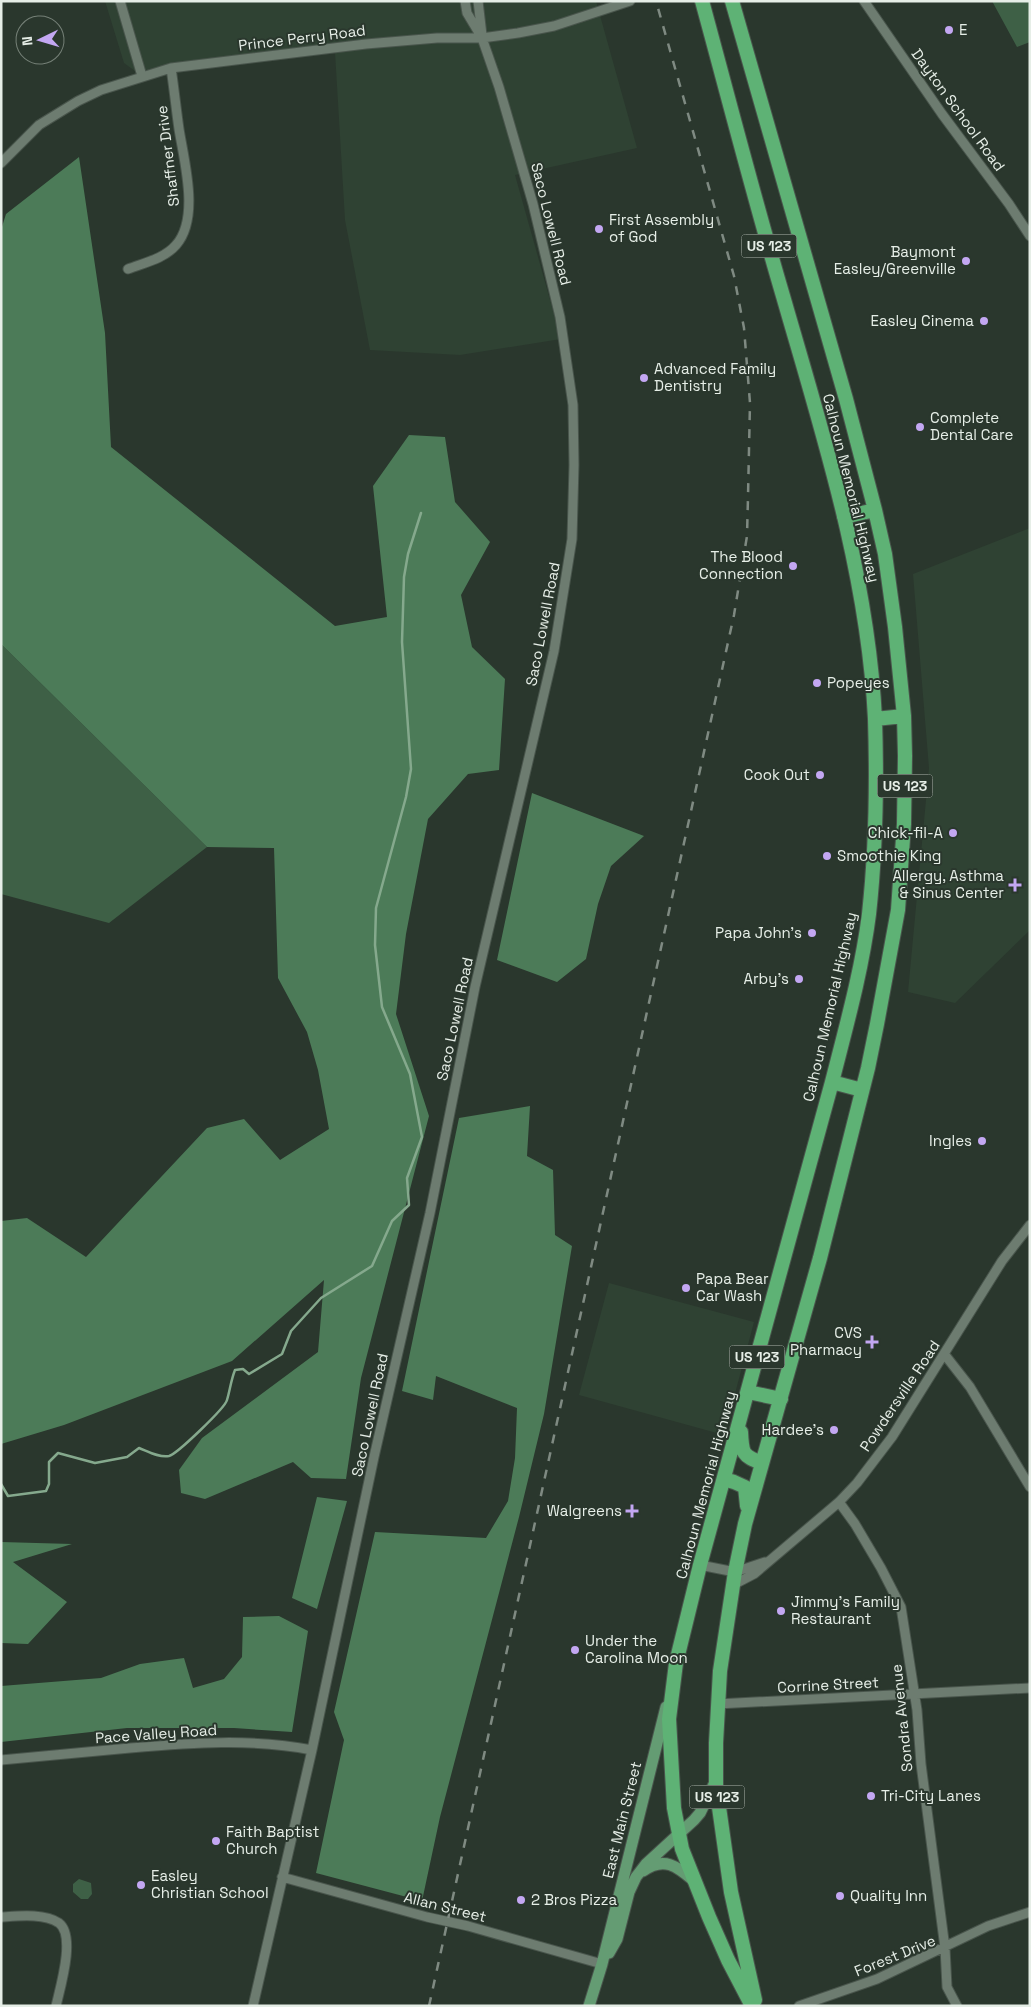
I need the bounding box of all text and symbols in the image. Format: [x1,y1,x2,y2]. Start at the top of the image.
north arrow [15,15,65,65]
street label: Prince Perry Road [237,20,367,55]
place label: E [959,20,967,39]
marker: E [943,24,955,36]
text: N [18,36,36,47]
street label: Dayton School Road [908,45,1009,175]
street label: Shaffner Drive [152,104,183,208]
street label: Saco Lowell Road [527,161,576,287]
place label: First Assembly of God [609,210,714,246]
marker: First Assembly of God [593,223,605,235]
road number: US 123 [742,235,796,258]
place label: Baymont Easley/Greenville [834,242,956,278]
marker: Baymont Easley/Greenville [960,255,972,267]
place label: Easley Cinema [871,311,974,330]
marker: Easley Cinema [978,315,990,327]
place label: Advanced Family Dentistry [654,359,776,395]
marker: Advanced Family Dentistry [638,372,650,384]
street label: Calhoun Memorial Highway [819,392,884,584]
place label: Complete Dental Care [930,408,1013,444]
marker: Complete Dental Care [914,421,926,433]
place label: The Blood Connection [699,547,783,583]
street label: Saco Lowell Road [521,560,564,687]
marker: The Blood Connection [787,560,799,572]
place label: Popeyes [827,673,890,692]
marker: Popeyes [811,677,823,689]
place label: Cook Out [744,765,810,784]
marker: Cook Out [814,769,826,781]
road number: US 123 [878,774,932,798]
place label: Chick-fil-A [868,823,944,842]
marker: Chick-fil-A [947,827,959,839]
place label: Smoothie King [837,846,942,865]
marker: Smoothie King [821,850,833,862]
place label: Allergy, Asthma & Sinus Center [892,866,1004,902]
marker: Allergy, Asthma & Sinus Center [1008,878,1022,892]
street label: Calhoun Memorial Highway [798,910,861,1103]
place label: Papa John's [715,923,802,942]
marker: Papa John's [806,927,818,939]
street label: Saco Lowell Road [432,955,477,1082]
place label: Arby's [743,969,789,988]
marker: Arby's [793,973,805,985]
place label: Ingles [929,1131,972,1150]
marker: Ingles [976,1135,988,1147]
place label: Papa Bear Car Wash [696,1269,769,1305]
marker: Papa Bear Car Wash [680,1282,692,1294]
place label: CVS Pharmacy [790,1323,862,1359]
street label: Powdersville Road [855,1336,944,1455]
marker: CVS Pharmacy [866,1336,878,1348]
road number: US 123 [730,1345,784,1368]
street label: Saco Lowell Road [347,1351,392,1478]
street label: Calhoun Memorial Highway [671,1389,740,1581]
place label: Hardee's [762,1420,824,1439]
marker: Hardee's [828,1424,840,1436]
place label: Walgreens [547,1501,622,1520]
marker: Walgreens [626,1505,638,1517]
place label: Jimmy's Family Restaurant [791,1592,900,1628]
marker: Jimmy's Family Restaurant [775,1605,787,1617]
place label: Under the Carolina Moon [585,1631,688,1667]
marker: Under the Carolina Moon [569,1644,581,1656]
street label: Sondra Avenue [886,1663,917,1773]
street label: Corrine Street [777,1672,879,1697]
street label: Pace Valley Road [94,1720,218,1747]
street label: East Main Street [598,1759,645,1880]
road number: US 123 [690,1785,744,1808]
place label: Tri-City Lanes [881,1786,981,1805]
marker: Tri-City Lanes [865,1790,877,1802]
place label: Faith Baptist Church [226,1822,319,1858]
marker: Faith Baptist Church [210,1835,222,1847]
place label: Easley Christian School [151,1866,269,1902]
marker: Easley Christian School [135,1879,147,1891]
place label: Quality Inn [850,1886,927,1905]
street label: Allan Street [402,1887,488,1926]
place label: 2 Bros Pizza [531,1890,618,1909]
marker: Quality Inn [834,1890,846,1902]
marker: 2 Bros Pizza [515,1894,527,1906]
street label: Forest Drive [851,1931,938,1980]

